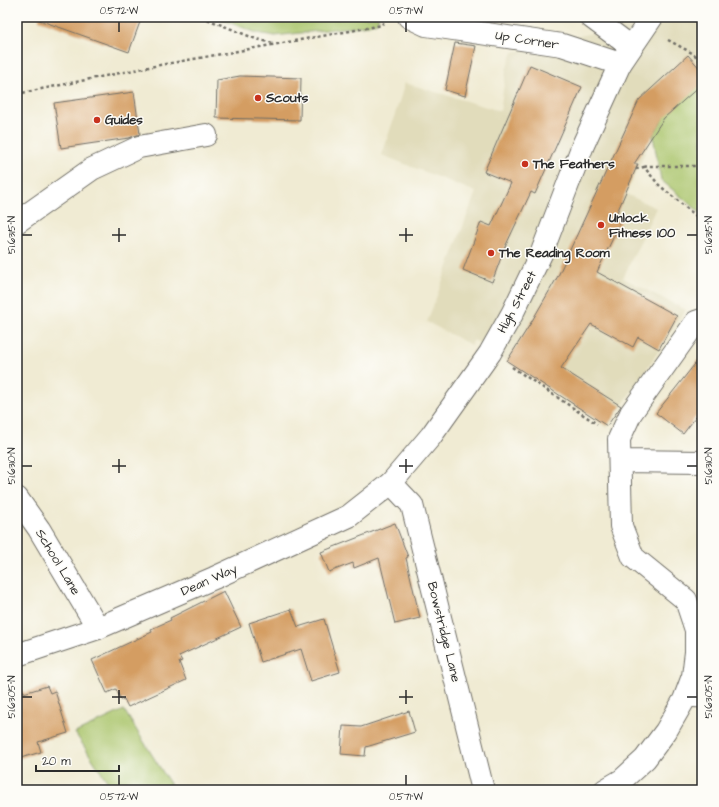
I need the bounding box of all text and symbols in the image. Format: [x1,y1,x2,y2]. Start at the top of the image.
text: 0.572°W [100,4,139,18]
text: 0.571°W [389,4,424,18]
street label: Up Corner [494,26,560,54]
place label: Scouts [265,89,309,107]
marker: Scouts [253,93,263,103]
place label: Guides [105,111,143,129]
marker: Guides [92,115,102,125]
place label: The Feathers [532,155,615,173]
marker: The Feathers [520,159,530,169]
place label: Unlock Fitness 100 [608,209,676,242]
text: 51.6315°N [5,216,19,254]
text: 51.6315°N [702,216,716,254]
marker: Unlock Fitness 100 [596,220,606,230]
place label: The Reading Room [498,244,611,264]
marker: The Reading Room [486,248,496,258]
street label: High Street [493,267,542,337]
text: 51.6310°N [5,447,19,485]
text: 51.6310°N [702,447,716,485]
street label: School Lane [31,526,85,598]
street label: Dean Way [178,560,240,601]
street label: Bowstridge Lane [422,580,465,684]
text: 51.6305°N [5,676,19,718]
text: 51.6305°N [702,676,716,718]
scale bar [36,747,119,773]
text: 20 m [42,753,71,770]
text: 0.572°W [100,790,139,804]
text: 0.571°W [389,790,424,804]

